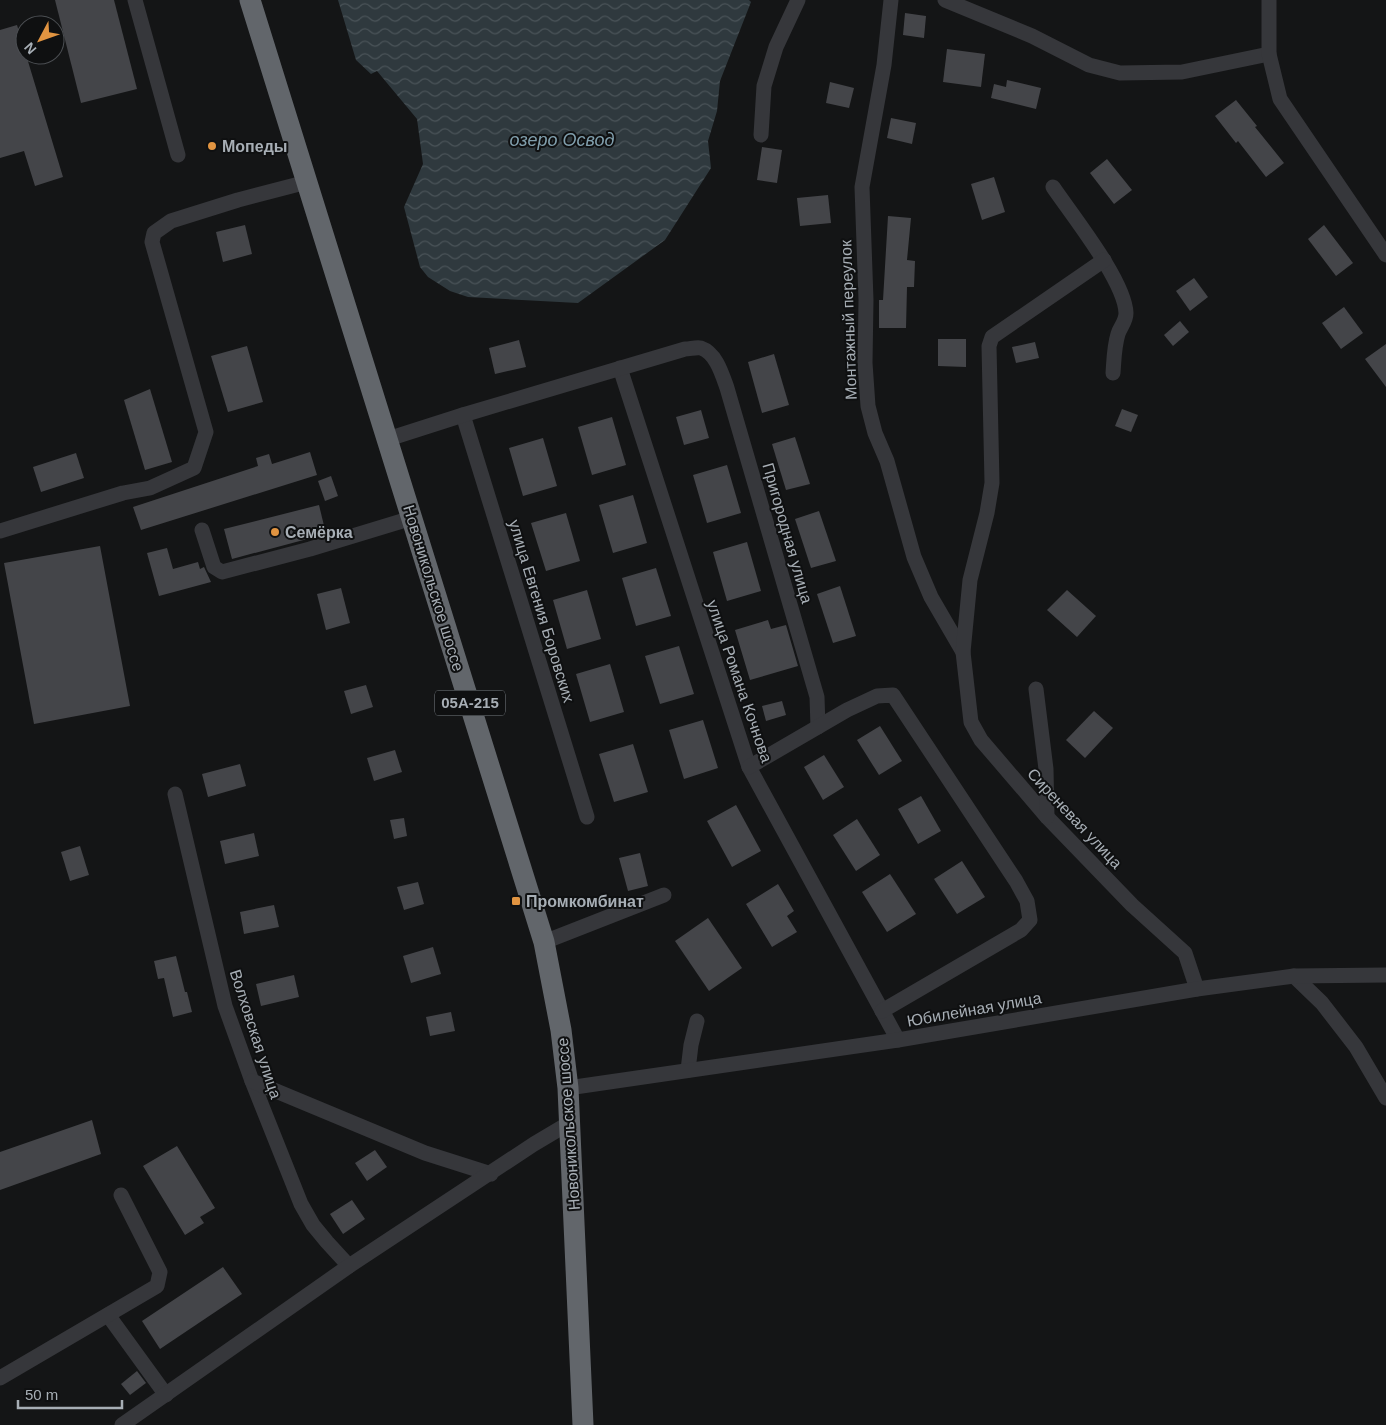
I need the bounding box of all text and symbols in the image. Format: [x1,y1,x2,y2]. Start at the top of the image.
north arrow [15,15,65,65]
text: N [21,39,40,58]
water label: озеро Освод [510,130,615,150]
place label: Мопеды [222,138,287,155]
marker: Мопеды [206,140,218,152]
street label: Монтажный переулок [837,239,860,400]
street label: Пригородная улица [759,461,816,605]
street label: Новоникольское шоссе [400,503,467,673]
street label: улица Евгения Боровских [506,518,577,705]
place label: Семёрка [285,524,353,541]
marker: Семёрка [269,526,281,538]
street label: улица Романа Кочнова [704,598,775,765]
road number: 05А-215 [435,690,505,716]
street label: Сиреневая улица [1024,765,1125,872]
place label: Промкомбинат [526,893,644,910]
marker: Промкомбинат [510,895,522,907]
street label: Волховская улица [227,967,284,1101]
street label: Юбилейная улица [906,989,1043,1030]
street label: Новоникольское шоссе [554,1037,583,1211]
scale bar [18,1378,121,1410]
text: 50 m [25,1386,58,1403]

